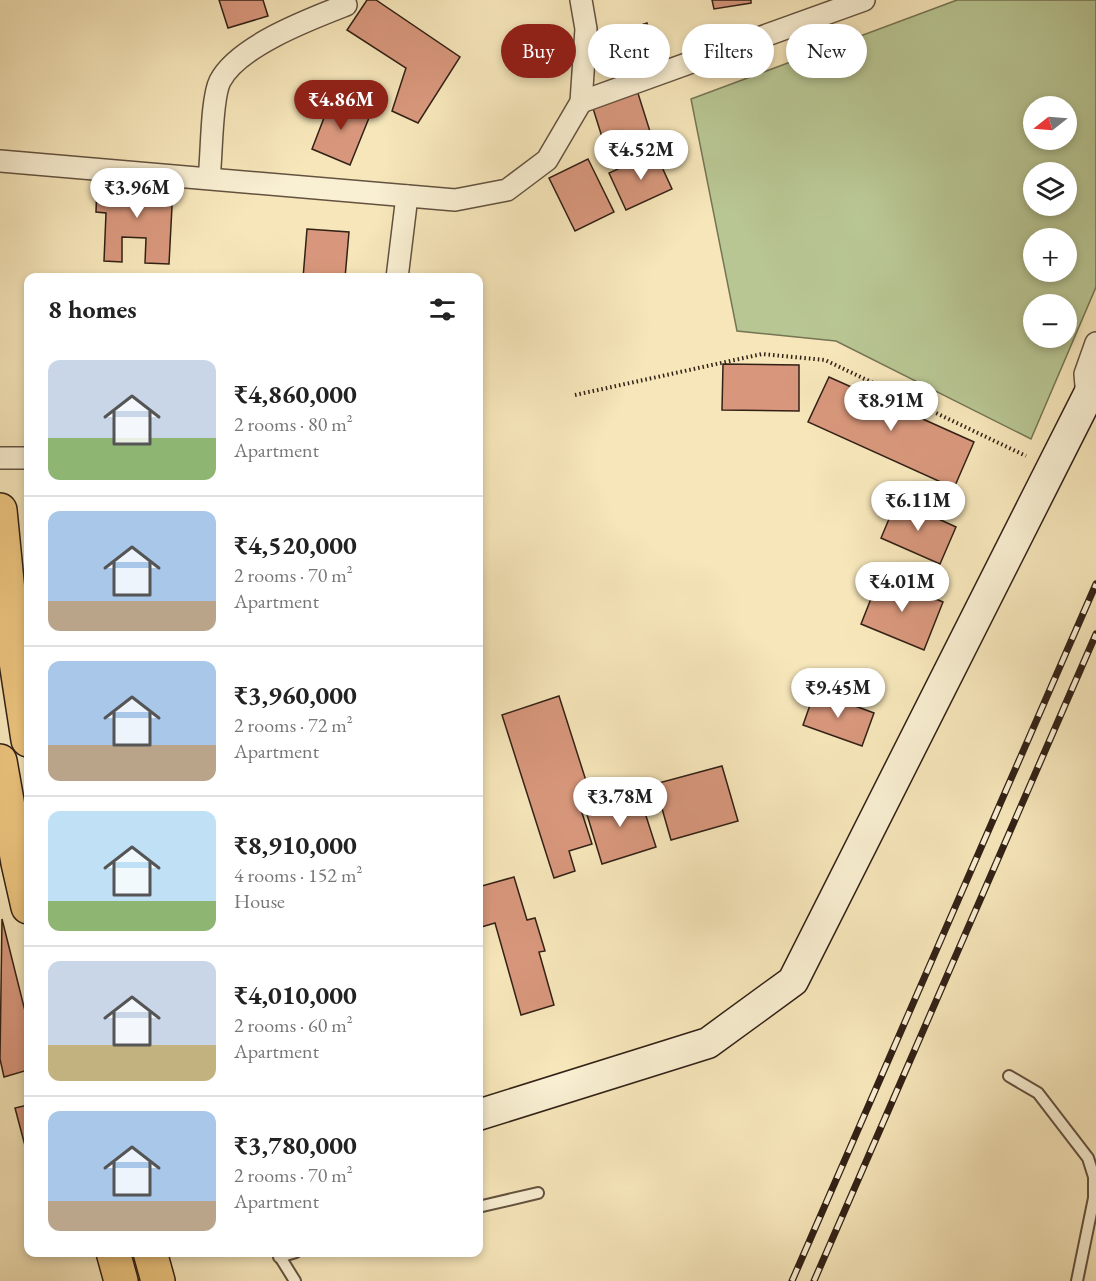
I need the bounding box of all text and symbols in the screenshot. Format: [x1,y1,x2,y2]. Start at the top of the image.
chip: Buy [501,24,576,78]
chip: Rent [588,24,670,78]
chip: Filters [682,24,774,78]
chip: New [786,24,867,78]
pin: ₹4.86M [292,80,390,131]
text: ₹4.86M [308,86,374,112]
north arrow [1023,96,1077,150]
map controls [1023,96,1077,348]
pin: ₹4.52M [592,130,690,181]
text: ₹4.52M [608,136,674,162]
button: layers [1023,162,1077,216]
pin: ₹3.96M [88,168,186,219]
text: ₹3.96M [104,174,170,200]
button: + [1023,228,1077,282]
text: 8 homes [48,292,137,326]
icon: filters [426,293,459,326]
button: − [1023,294,1077,348]
text: ₹4,860,000 [234,377,357,411]
pin: ₹8.91M [842,381,940,432]
icon: home [96,384,168,456]
text: ₹8.91M [858,387,924,413]
text: 2 rooms · 80 m² [234,411,353,437]
text: Apartment [234,437,319,463]
pin: ₹6.11M [869,481,967,532]
text: ₹6.11M [885,487,951,513]
text: ₹4,520,000 [234,528,357,562]
icon: home [96,535,168,607]
text: 2 rooms · 70 m² [234,562,353,588]
pin: ₹4.01M [853,562,951,613]
text: ₹4.01M [869,568,935,594]
text: Apartment [234,588,319,614]
pin: ₹9.45M [789,668,887,719]
text: ₹9.45M [805,674,871,700]
text: ₹3,960,000 [234,678,357,712]
icon: home [96,685,168,757]
text: 2 rooms · 72 m² [234,712,353,738]
text: Apartment [234,738,319,764]
pin: ₹3.78M [571,777,669,828]
text: ₹3.78M [587,783,653,809]
text: ₹8,910,000 [234,828,357,862]
icon: home [96,835,168,907]
text: 4 rooms · 152 m² [234,862,362,888]
text: House [234,888,285,914]
text: ₹4,010,000 [234,978,357,1012]
icon: home [96,985,168,1057]
text: 2 rooms · 60 m² [234,1012,353,1038]
text: Apartment [234,1038,319,1064]
text: ₹3,780,000 [234,1128,357,1162]
icon: home [96,1135,168,1207]
text: 2 rooms · 70 m² [234,1162,353,1188]
text: Apartment [234,1188,319,1214]

